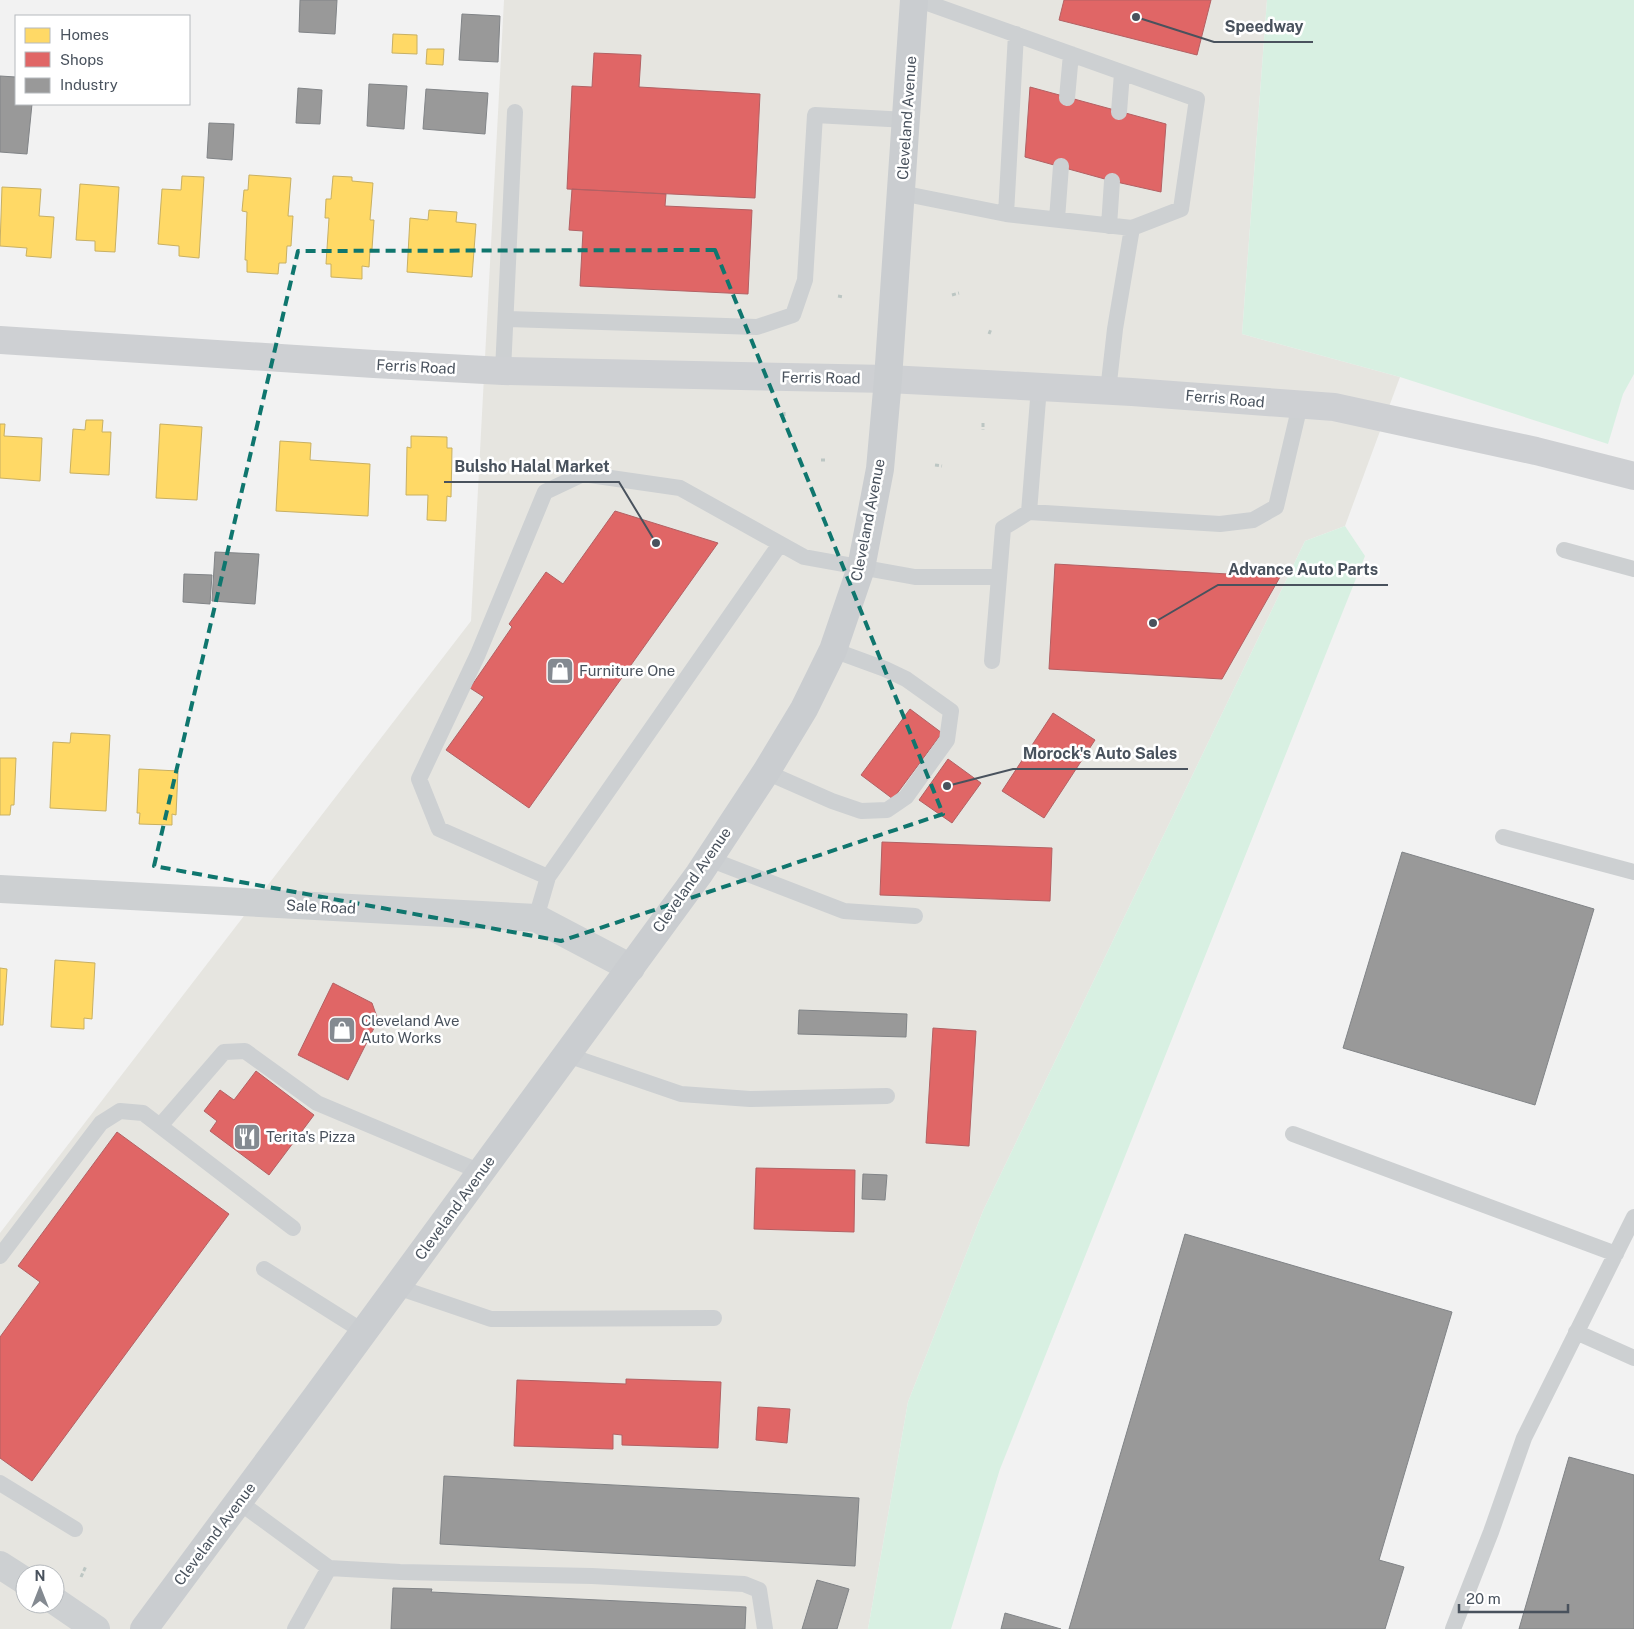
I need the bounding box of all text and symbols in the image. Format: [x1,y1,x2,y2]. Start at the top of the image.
callout: Speedway [1214,11,1313,42]
legend [15,15,190,105]
text: Speedway [1224,17,1304,36]
text: Homes [60,26,109,43]
text: Shops [60,51,104,68]
street label: Cleveland Avenue [894,55,919,181]
text: Industry [60,76,118,93]
street label: Ferris Road [376,356,456,377]
street label: Ferris Road [781,368,861,387]
street label: Ferris Road [1185,387,1265,410]
callout: Bulsho Halal Market [444,451,619,482]
text: Bulsho Halal Market [454,457,610,476]
street label: Cleveland Avenue [847,457,888,583]
callout: Advance Auto Parts [1218,554,1388,585]
text: Advance Auto Parts [1228,560,1378,579]
shop icon: Furniture One [545,656,575,686]
place label: Furniture One [579,662,675,679]
callout: Morock's Auto Sales [1013,738,1188,769]
text: Morock's Auto Sales [1023,744,1177,763]
street label: Cleveland Avenue [649,824,734,935]
street label: Sale Road [286,896,356,917]
place label: Cleveland Ave Auto Works [361,1012,459,1046]
shop icon: Cleveland Ave Auto Works [327,1015,357,1045]
restaurant icon: Terita's Pizza [232,1122,262,1152]
place label: Terita's Pizza [266,1128,355,1145]
street label: Cleveland Avenue [411,1152,498,1263]
street label: Cleveland Avenue [170,1479,259,1588]
north arrow [15,1564,65,1614]
text: N [35,1568,45,1584]
scale bar [1459,1582,1568,1614]
text: 20 m [1466,1590,1501,1607]

